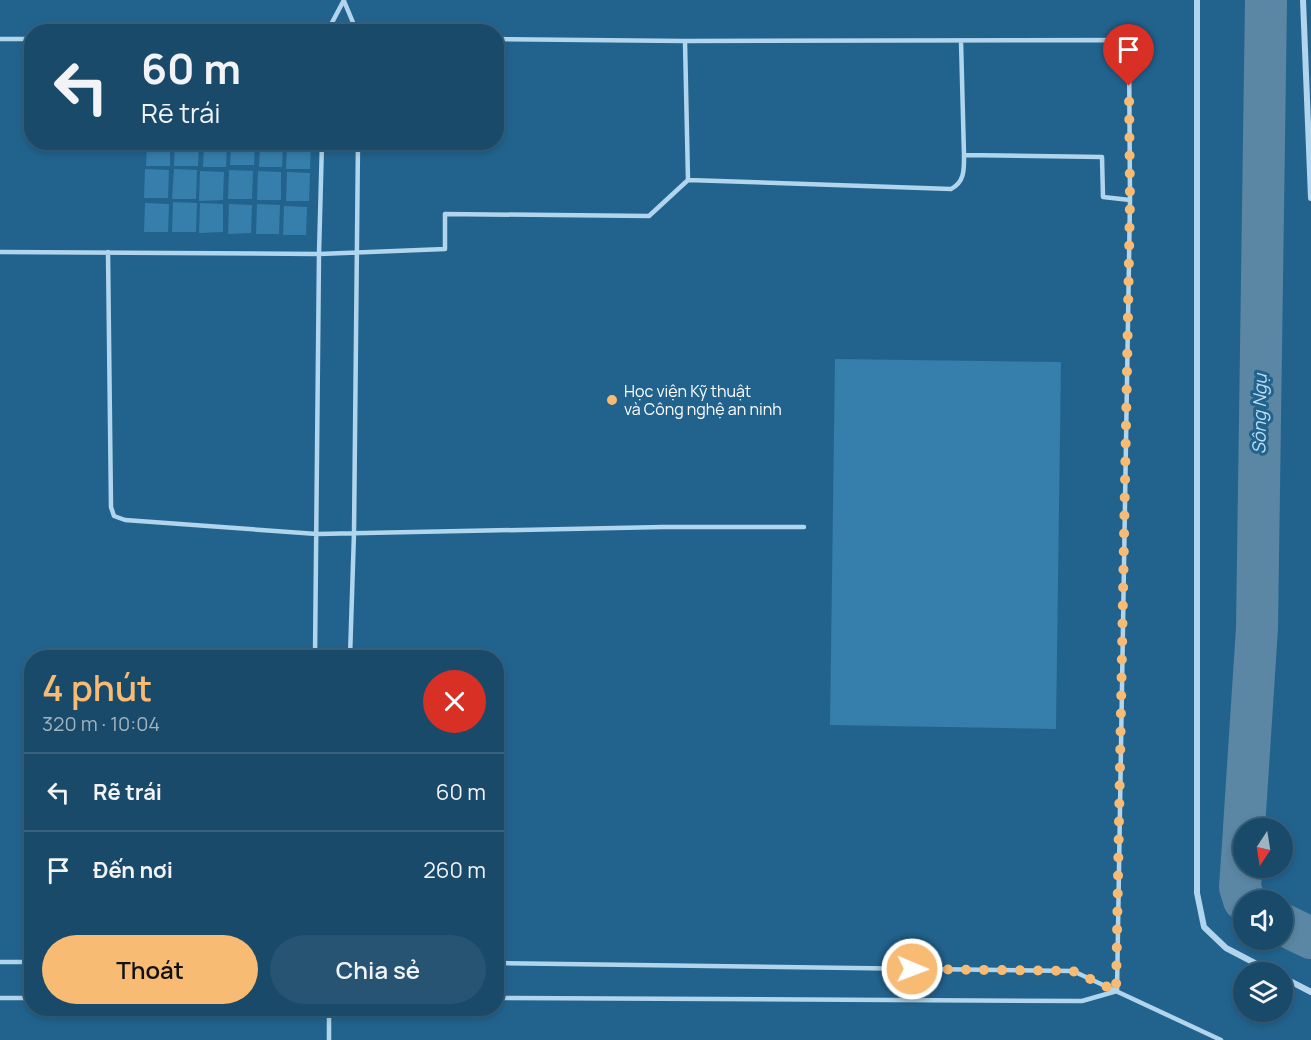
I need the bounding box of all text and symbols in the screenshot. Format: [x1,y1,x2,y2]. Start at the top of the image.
pin [1103,24,1154,86]
icon: arrive [1112,33,1145,66]
text: 60 m [141,39,241,97]
icon: left [42,48,120,126]
text: Rẽ trái [141,94,221,131]
water label: Sông Ngụ [1246,372,1272,454]
place label: Học viện Kỹ thuật và Công nghệ an ninh [624,380,782,420]
marker: Học viện Kỹ thuật và Công nghệ an ninh [605,393,619,407]
text: 4 phút [42,663,152,712]
button: close [423,670,486,733]
text: 320 m · 10:04 [42,710,160,737]
icon: left [42,776,75,809]
text: Rẽ trái [93,777,162,807]
text: 60 m [436,777,486,807]
north arrow [1233,818,1293,878]
map controls [1233,818,1293,1022]
icon: arrive [42,854,75,887]
text: Đến nơi [93,855,173,885]
text: 260 m [423,855,486,885]
button: sound [1233,890,1293,950]
button: Thoát [42,935,258,1004]
button: Chia sẻ [270,935,486,1004]
position arrow [880,937,944,1001]
button: layers [1233,962,1293,1022]

